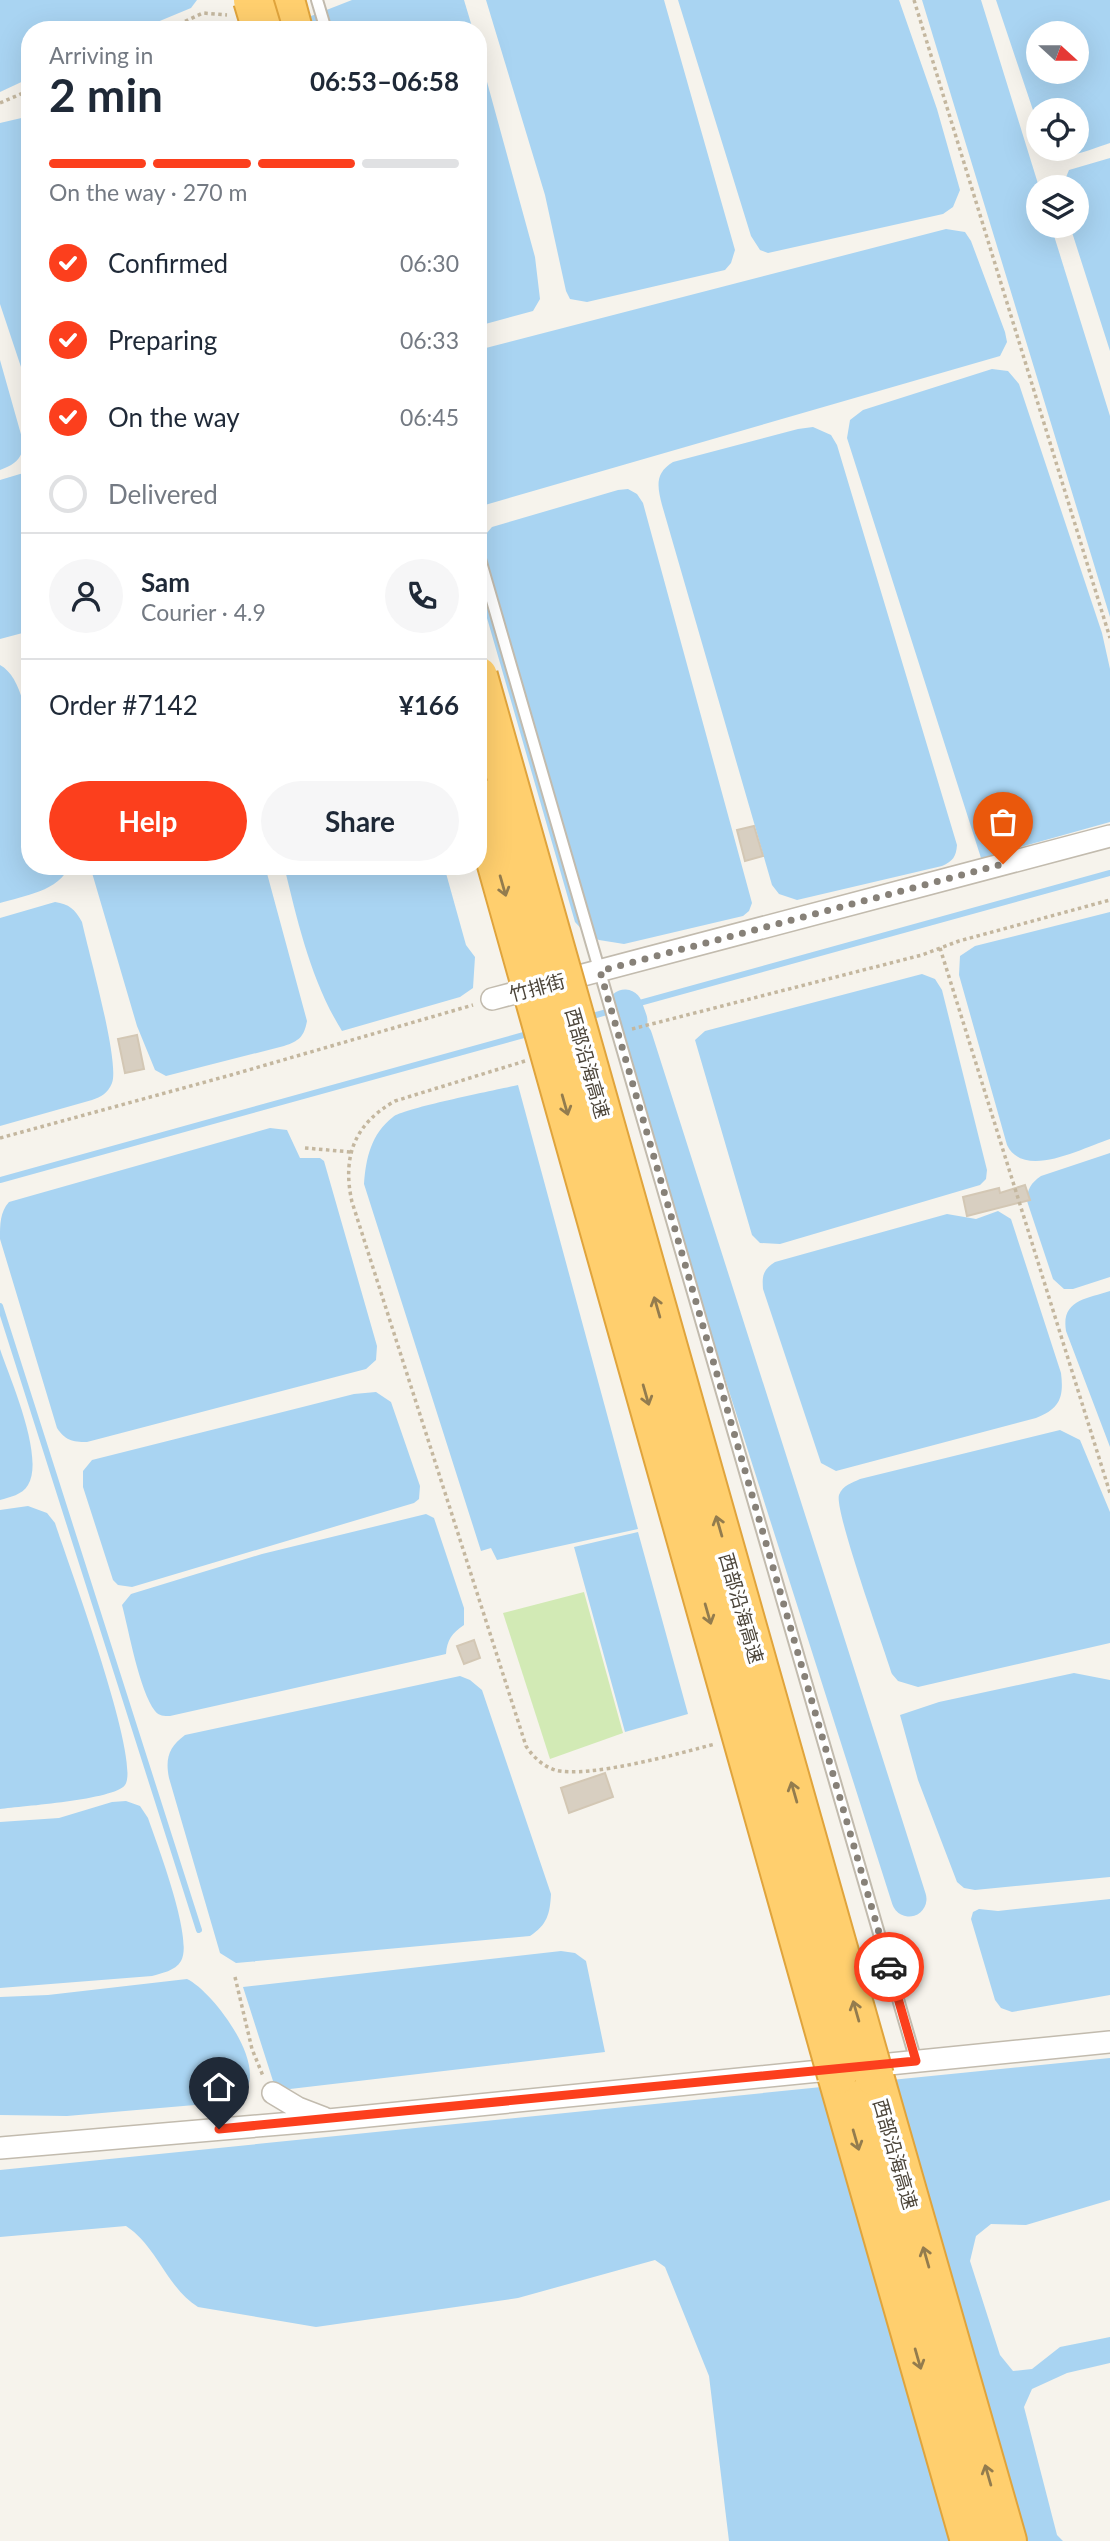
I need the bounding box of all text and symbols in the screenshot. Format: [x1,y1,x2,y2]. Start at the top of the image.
north arrow [1026,21,1088,84]
map controls [1026,21,1089,238]
text: Arriving in [49,41,153,69]
text: 06:53–06:58 [310,65,459,97]
text: 2 min [49,67,163,122]
button: locate [1026,98,1089,161]
button: layers [1026,175,1089,238]
text: On the way · 270 m [49,178,248,206]
icon: check [49,244,87,282]
text: Confirmed [108,247,228,279]
text: 06:30 [400,249,459,277]
icon: check [49,321,87,359]
text: Preparing [108,324,217,356]
text: 06:33 [400,326,459,354]
icon: check [49,398,87,436]
text: On the way [108,401,240,433]
text: 06:45 [400,403,459,431]
text: Delivered [108,478,218,510]
button: person [49,559,123,633]
button: phone [385,559,459,633]
text: Sam [141,566,190,598]
text: Courier · 4.9 [141,598,266,626]
text: Order #7142 [49,689,198,721]
text: ¥166 [399,689,459,721]
button: Help [49,781,247,861]
button: Share [261,781,459,861]
pin [973,792,1033,864]
icon: bag [984,803,1022,841]
one-way arrow [497,875,510,897]
street label: 竹排街 [506,969,568,1005]
street label: 西部沿海高速 [561,1005,615,1121]
one-way arrow [559,1094,572,1116]
one-way arrow [650,1296,663,1318]
one-way arrow [640,1383,653,1406]
one-way arrow [712,1515,725,1537]
street label: 西部沿海高速 [715,1550,769,1666]
one-way arrow [702,1603,715,1625]
one-way arrow [787,1781,800,1804]
courier [854,1932,924,2002]
icon: car [870,1948,908,1986]
one-way arrow [848,2000,861,2022]
pin [189,2057,249,2129]
icon: home [200,2068,238,2106]
street label: 西部沿海高速 [869,2096,923,2212]
one-way arrow [850,2128,863,2151]
one-way arrow [918,2246,931,2268]
one-way arrow [912,2347,925,2370]
one-way arrow [981,2465,994,2487]

